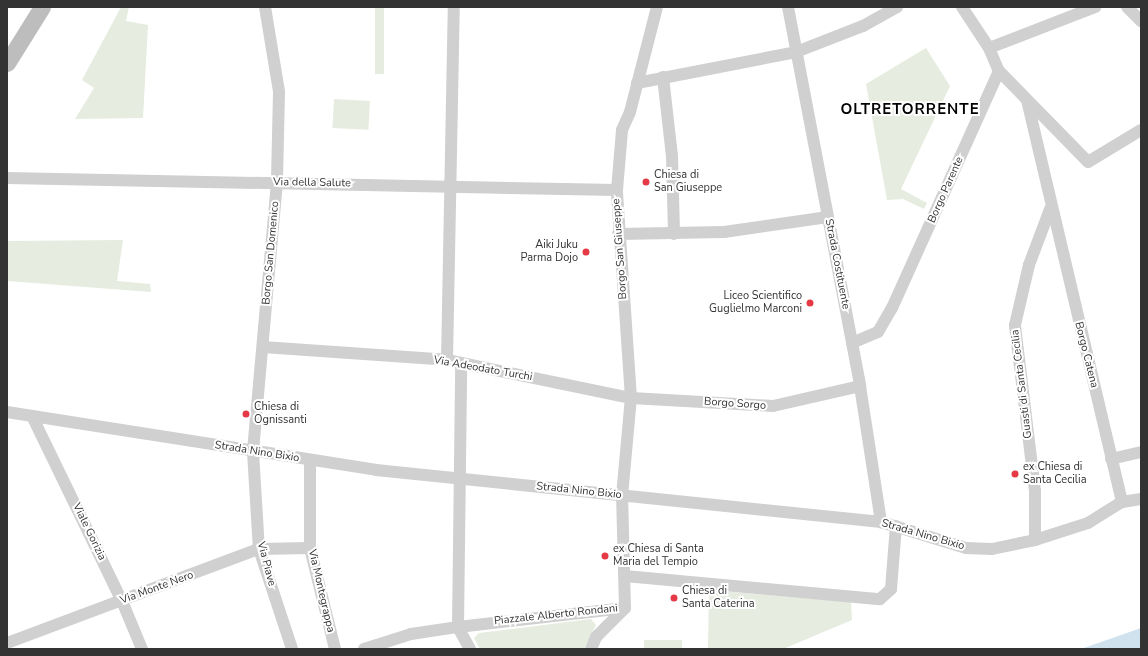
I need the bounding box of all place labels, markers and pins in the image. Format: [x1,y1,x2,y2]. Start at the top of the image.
place label: Chiesa di San Giuseppe [654,169,722,195]
marker: Chiesa di San Giuseppe [641,177,651,187]
place label: Aiki Juku Parma Dojo [520,239,578,265]
marker: Aiki Juku Parma Dojo [581,247,591,257]
place label: Liceo Scientifico Guglielmo Marconi [709,290,802,316]
marker: Liceo Scientifico Guglielmo Marconi [805,298,815,308]
place label: Chiesa di Ognissanti [254,401,307,427]
marker: Chiesa di Ognissanti [241,409,251,419]
place label: ex Chiesa di Santa Cecilia [1023,461,1087,487]
marker: ex Chiesa di Santa Cecilia [1010,469,1020,479]
place label: ex Chiesa di Santa Maria del Tempio [613,543,704,569]
marker: ex Chiesa di Santa Maria del Tempio [600,551,610,561]
place label: Chiesa di Santa Caterina [682,585,755,611]
marker: Chiesa di Santa Caterina [669,593,679,603]

